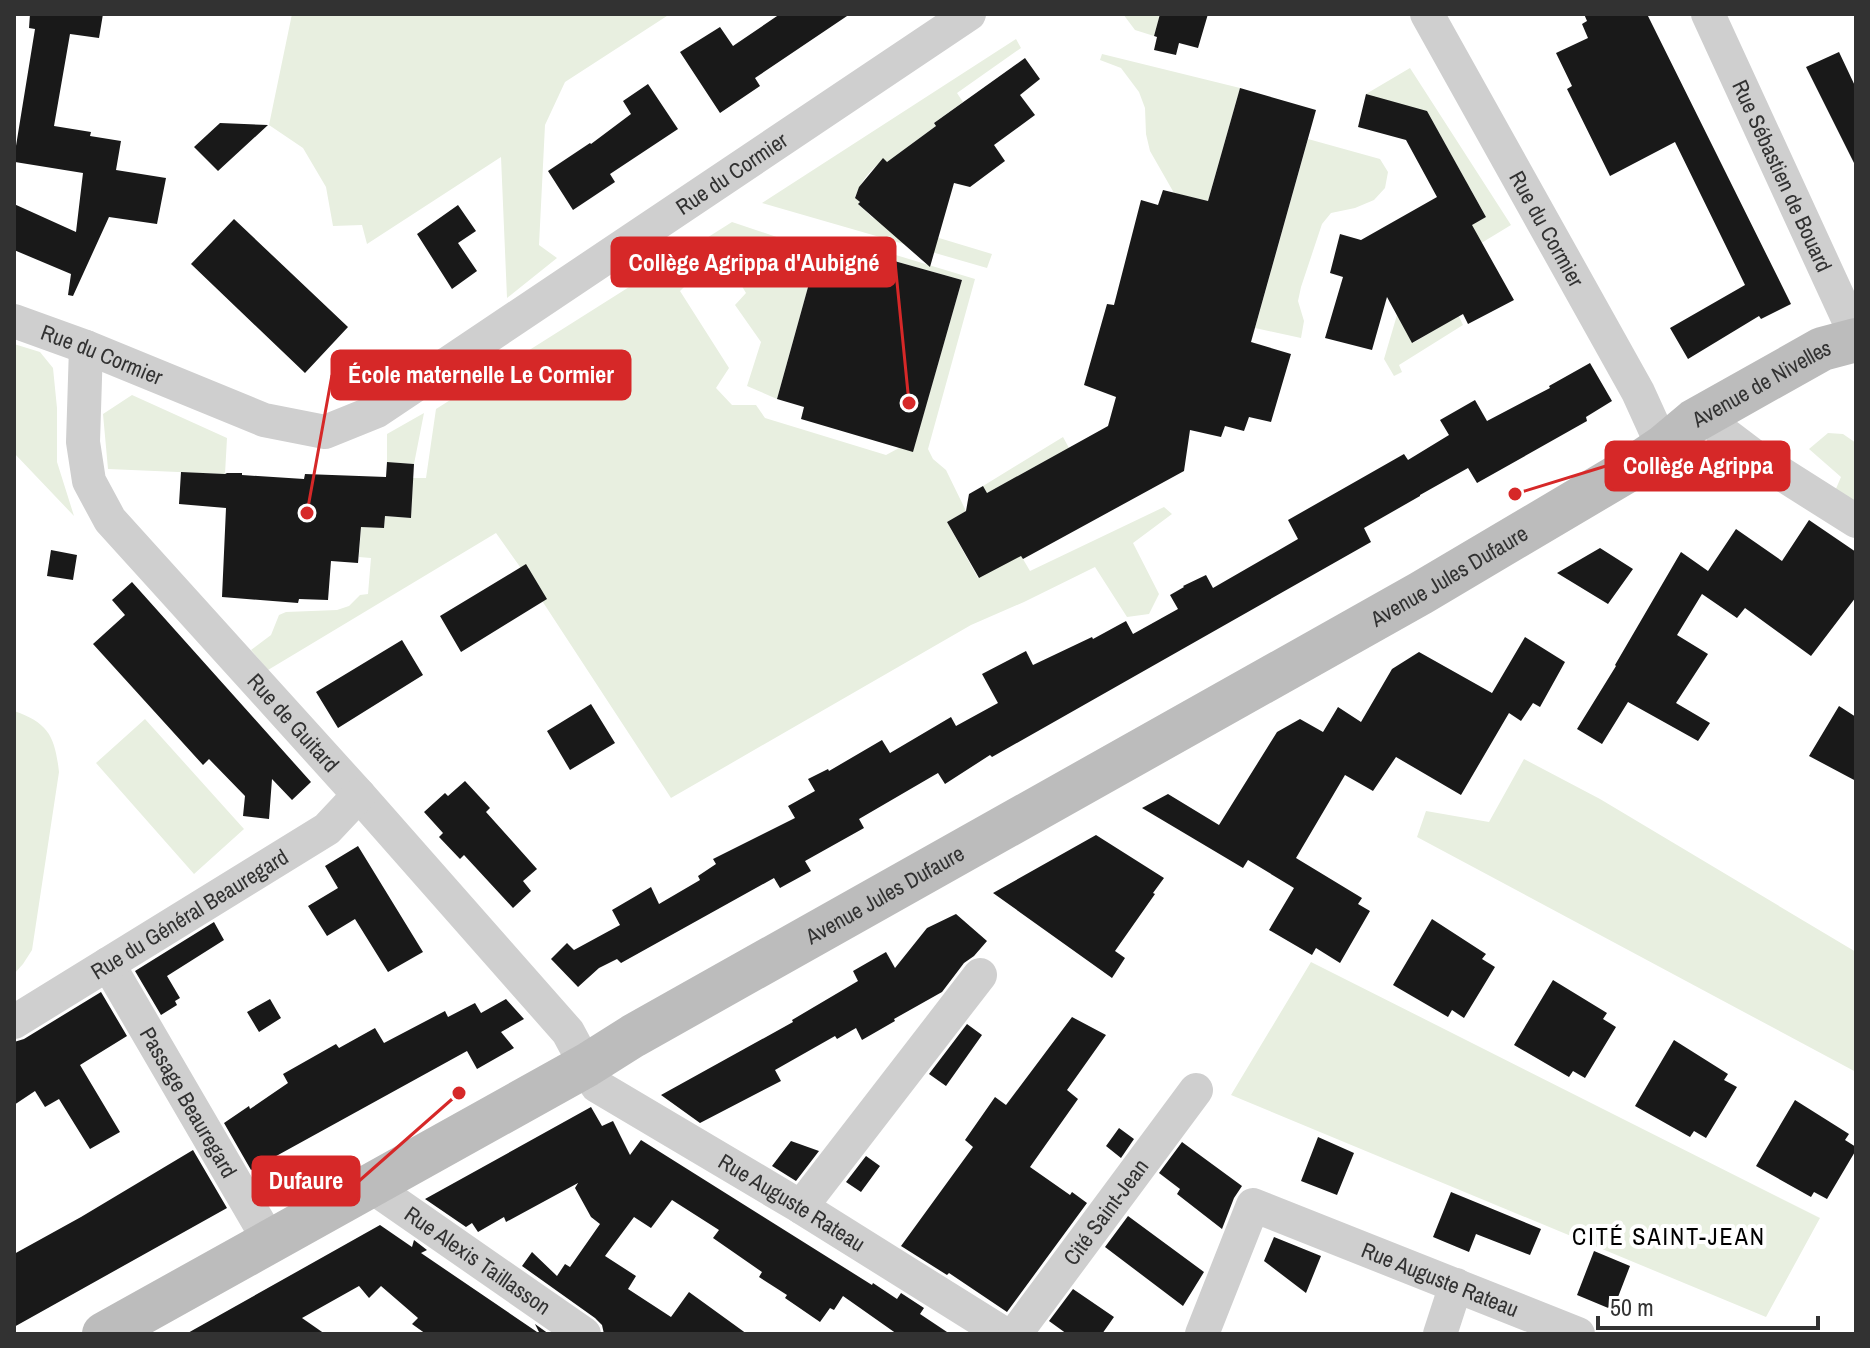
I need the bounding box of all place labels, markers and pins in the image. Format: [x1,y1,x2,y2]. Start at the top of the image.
callout: Collège Agrippa d'Aubigné [612,238,895,286]
callout: École maternelle Le Cormier [332,351,630,399]
callout: Collège Agrippa [1606,442,1789,490]
callout: Dufaure [253,1157,359,1205]

